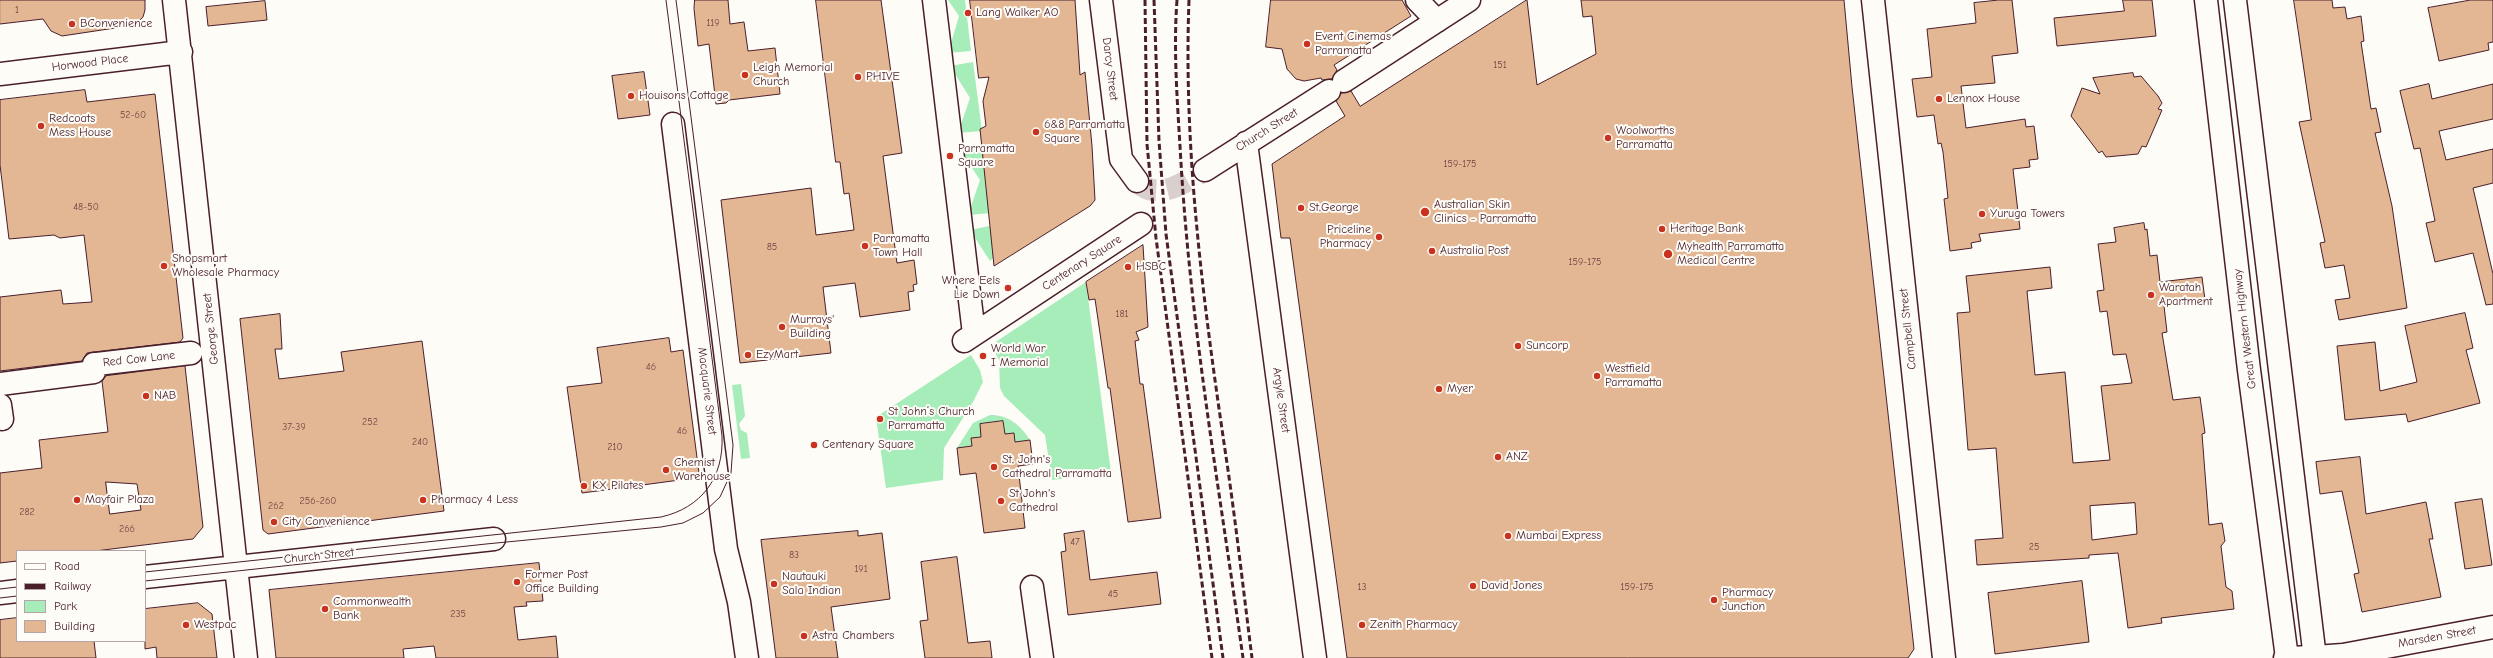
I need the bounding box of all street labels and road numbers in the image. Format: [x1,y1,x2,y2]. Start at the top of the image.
street label: Darcy Street [1099,37,1121,101]
street label: Horwood Place [51,51,129,75]
street label: Church Street [1233,105,1301,155]
street label: Centenary Square [1040,232,1124,294]
street label: Great Western Highway [2231,268,2259,390]
street label: Campbell Street [1897,288,1919,370]
street label: George Street [200,293,222,365]
street label: Macquarie Street [694,346,720,436]
street label: Red Cow Lane [102,348,176,370]
street label: Argyle Street [1269,366,1293,434]
street label: Church Street [283,545,355,567]
street label: Marsden Street [2397,623,2477,651]

